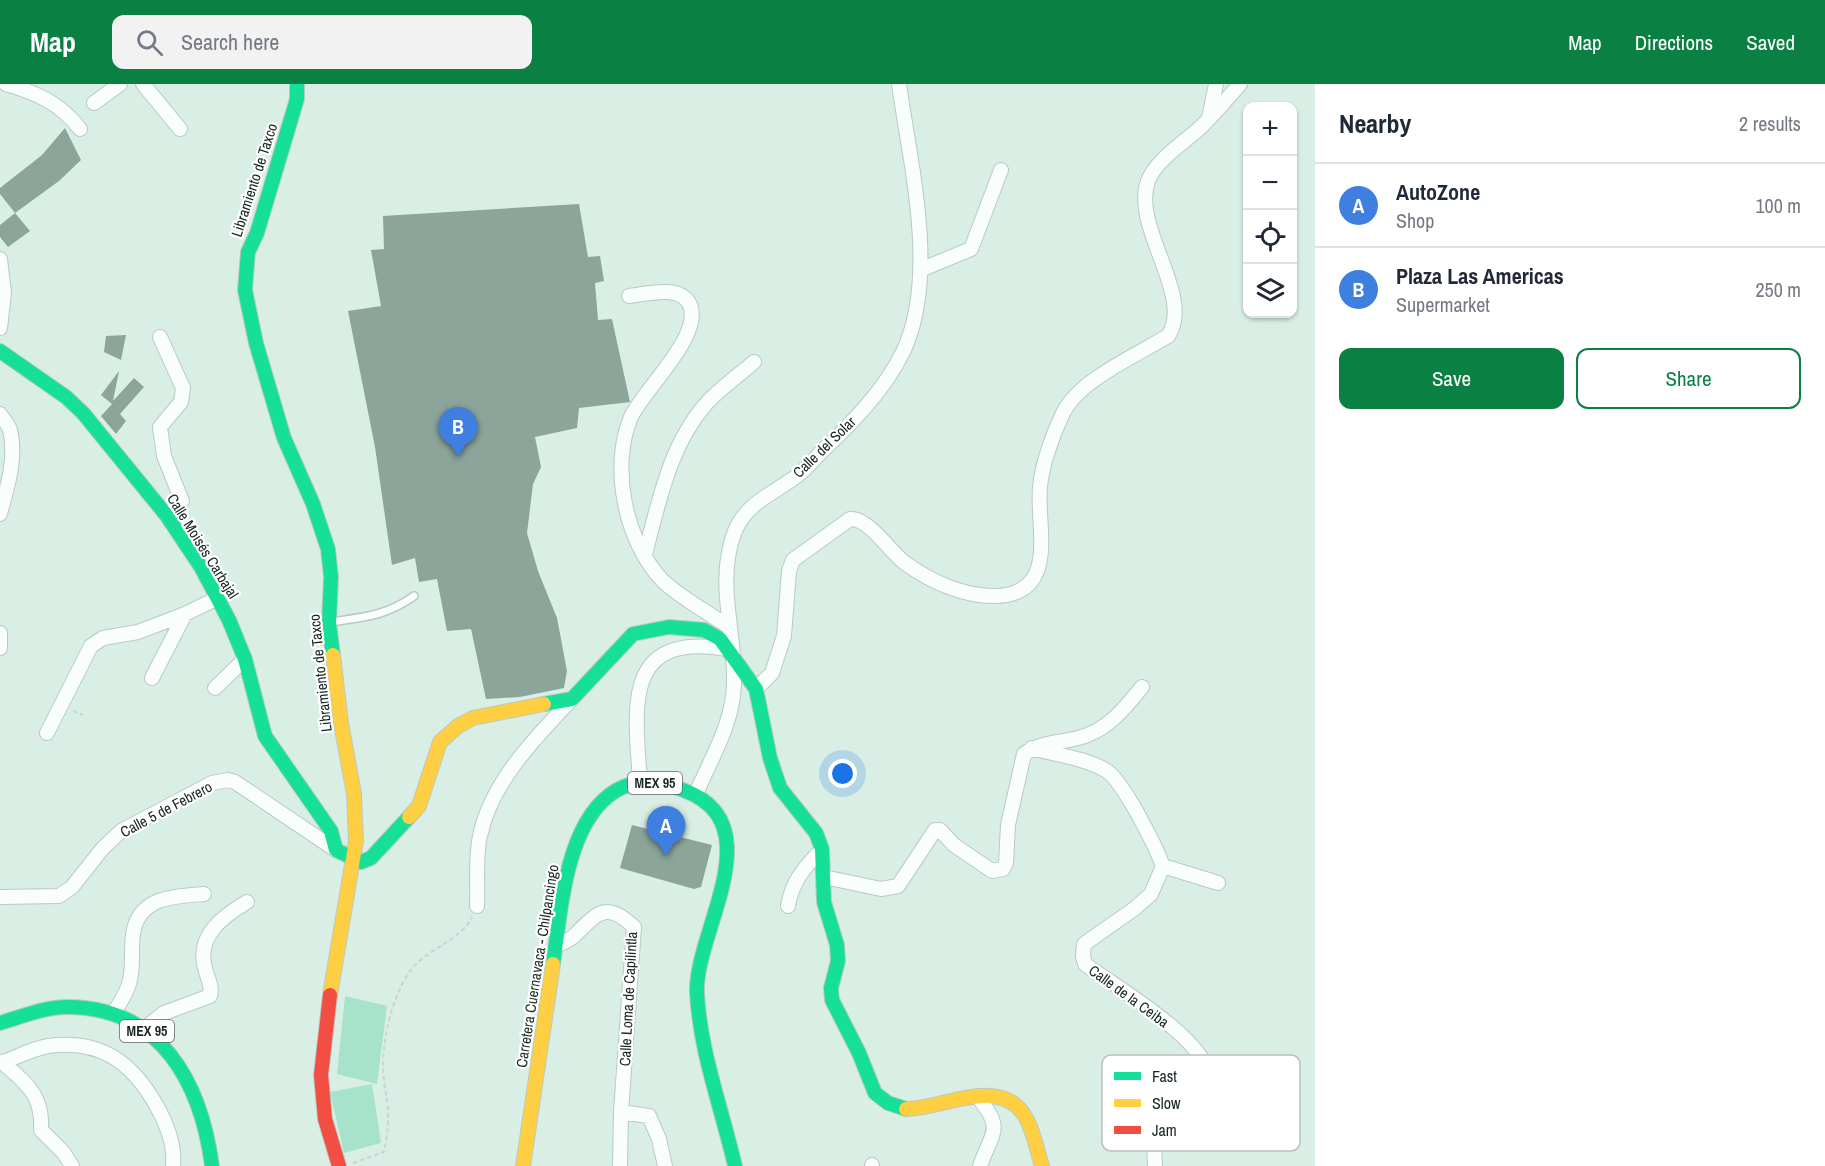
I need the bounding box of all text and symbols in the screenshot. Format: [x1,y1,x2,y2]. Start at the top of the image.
search box [112,15,532,69]
text: Map [30,23,76,61]
icon: search [133,26,166,59]
text: Search here [181,27,279,57]
text: Map [1568,28,1602,57]
text: Directions [1635,28,1713,57]
text: Saved [1746,28,1795,57]
map controls [1243,102,1297,318]
button: + [1243,102,1297,156]
text: Nearby [1339,106,1411,141]
text: 2 results [1739,110,1801,137]
street label: Libramiento de Taxco [226,120,282,240]
button: − [1243,156,1297,210]
text: AutoZone [1396,177,1480,207]
text: A [1353,192,1364,219]
text: 100 m [1755,192,1801,219]
text: Shop [1396,207,1434,234]
button: locate [1243,210,1297,264]
text: Plaza Las Americas [1396,261,1564,291]
button: layers [1243,264,1297,318]
text: B [1353,276,1364,303]
text: 250 m [1755,276,1801,303]
text: Supermarket [1396,291,1490,318]
button: Save [1339,348,1564,409]
button: Share [1576,348,1801,409]
pin: B [438,408,478,457]
street label: Calle del Solar [788,412,860,482]
street label: Calle Moisés Carbajal [162,489,244,603]
street label: Libramiento de Taxco [303,613,337,733]
your location [828,759,857,788]
road number: MEX 95 [628,772,682,794]
street label: Calle 5 de Febrero [116,776,216,842]
pin: A [646,806,686,856]
street label: Carretera Cuernavaca - Chilpancingo [511,863,563,1069]
street label: Calle Loma de Capilintla [614,931,642,1067]
street label: Calle de la Ceiba [1085,960,1173,1032]
road number: MEX 95 [120,1020,174,1042]
legend [1102,1055,1300,1151]
text: Fast [1152,1065,1177,1087]
text: Slow [1152,1092,1181,1114]
text: Jam [1152,1119,1177,1141]

